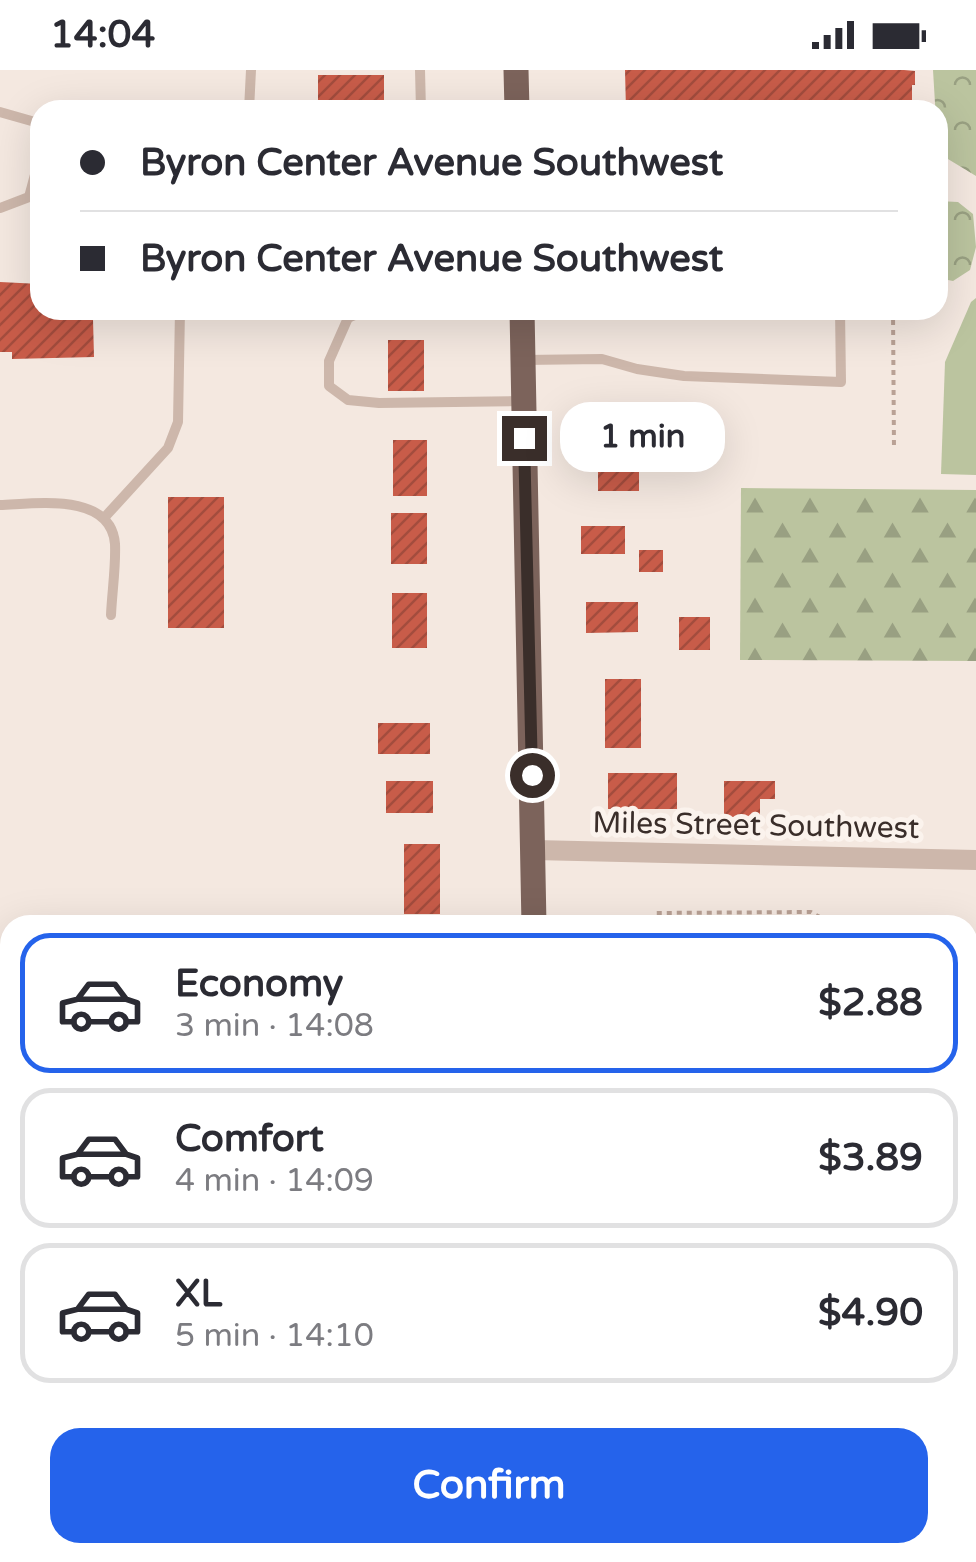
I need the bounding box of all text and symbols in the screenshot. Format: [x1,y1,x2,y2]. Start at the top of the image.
text: 14:04 [50,12,155,58]
text: Byron Center Avenue Southwest [140,140,723,186]
text: Byron Center Avenue Southwest [140,236,723,282]
callout: 1 min [559,403,724,473]
route end [502,416,547,461]
text: 1 min [600,418,685,456]
route start [510,753,555,798]
street label: Miles Street Southwest [592,804,920,847]
icon: car [55,958,145,1048]
text: Economy [175,961,343,1007]
text: $2.88 [818,980,923,1026]
text: 3 min · 14:08 [175,1007,374,1045]
icon: car [55,1113,145,1203]
text: Comfort [175,1116,324,1162]
text: $3.89 [818,1135,923,1181]
text: 4 min · 14:09 [175,1162,374,1200]
icon: car [55,1268,145,1358]
text: XL [175,1271,222,1317]
text: $4.90 [818,1290,923,1336]
text: 5 min · 14:10 [175,1317,374,1355]
button: Confirm [50,1428,928,1543]

